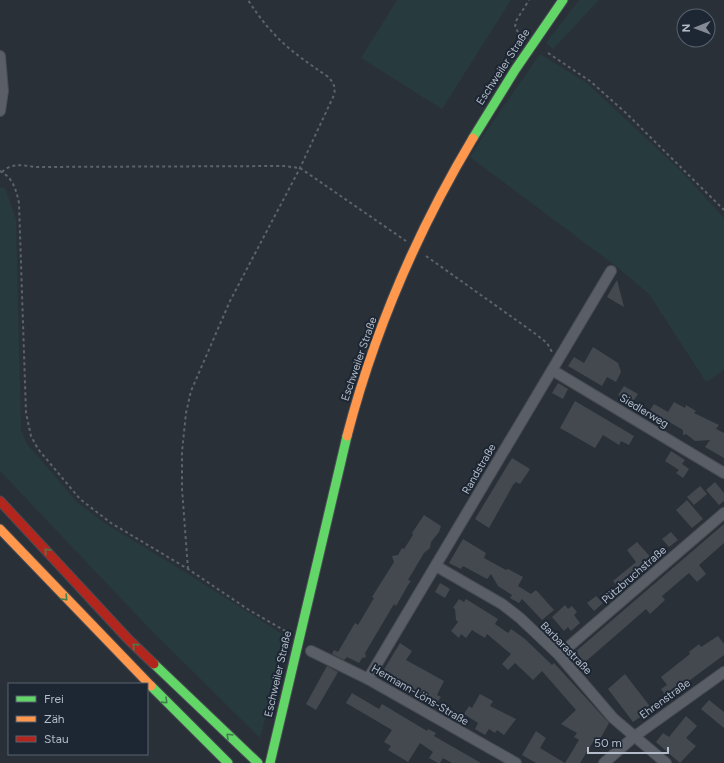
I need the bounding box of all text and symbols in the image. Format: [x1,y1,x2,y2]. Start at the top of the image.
north arrow [676,8,716,48]
text: N [680,24,693,33]
street label: Eschweiler Straße [474,27,532,107]
street label: Eschweiler Straße [339,315,379,403]
street label: Siedlerweg [617,391,671,431]
street label: Randstraße [459,442,499,496]
street label: Pützbruchstraße [599,543,669,607]
one-way arrow [44,549,51,556]
one-way arrow [60,593,68,601]
street label: Barbarastraße [538,619,594,677]
street label: Eschweiler Straße [262,630,294,718]
one-way arrow [132,644,140,651]
street label: Hermann-Löns-Straße [369,662,471,728]
street label: Ehrenstraße [637,676,693,722]
legend [8,683,148,755]
text: Frei [44,692,64,706]
one-way arrow [160,696,168,704]
text: Zäh [44,712,65,726]
scale bar [588,729,668,755]
text: Stau [44,732,69,746]
one-way arrow [226,734,234,741]
text: 50 m [594,736,622,750]

